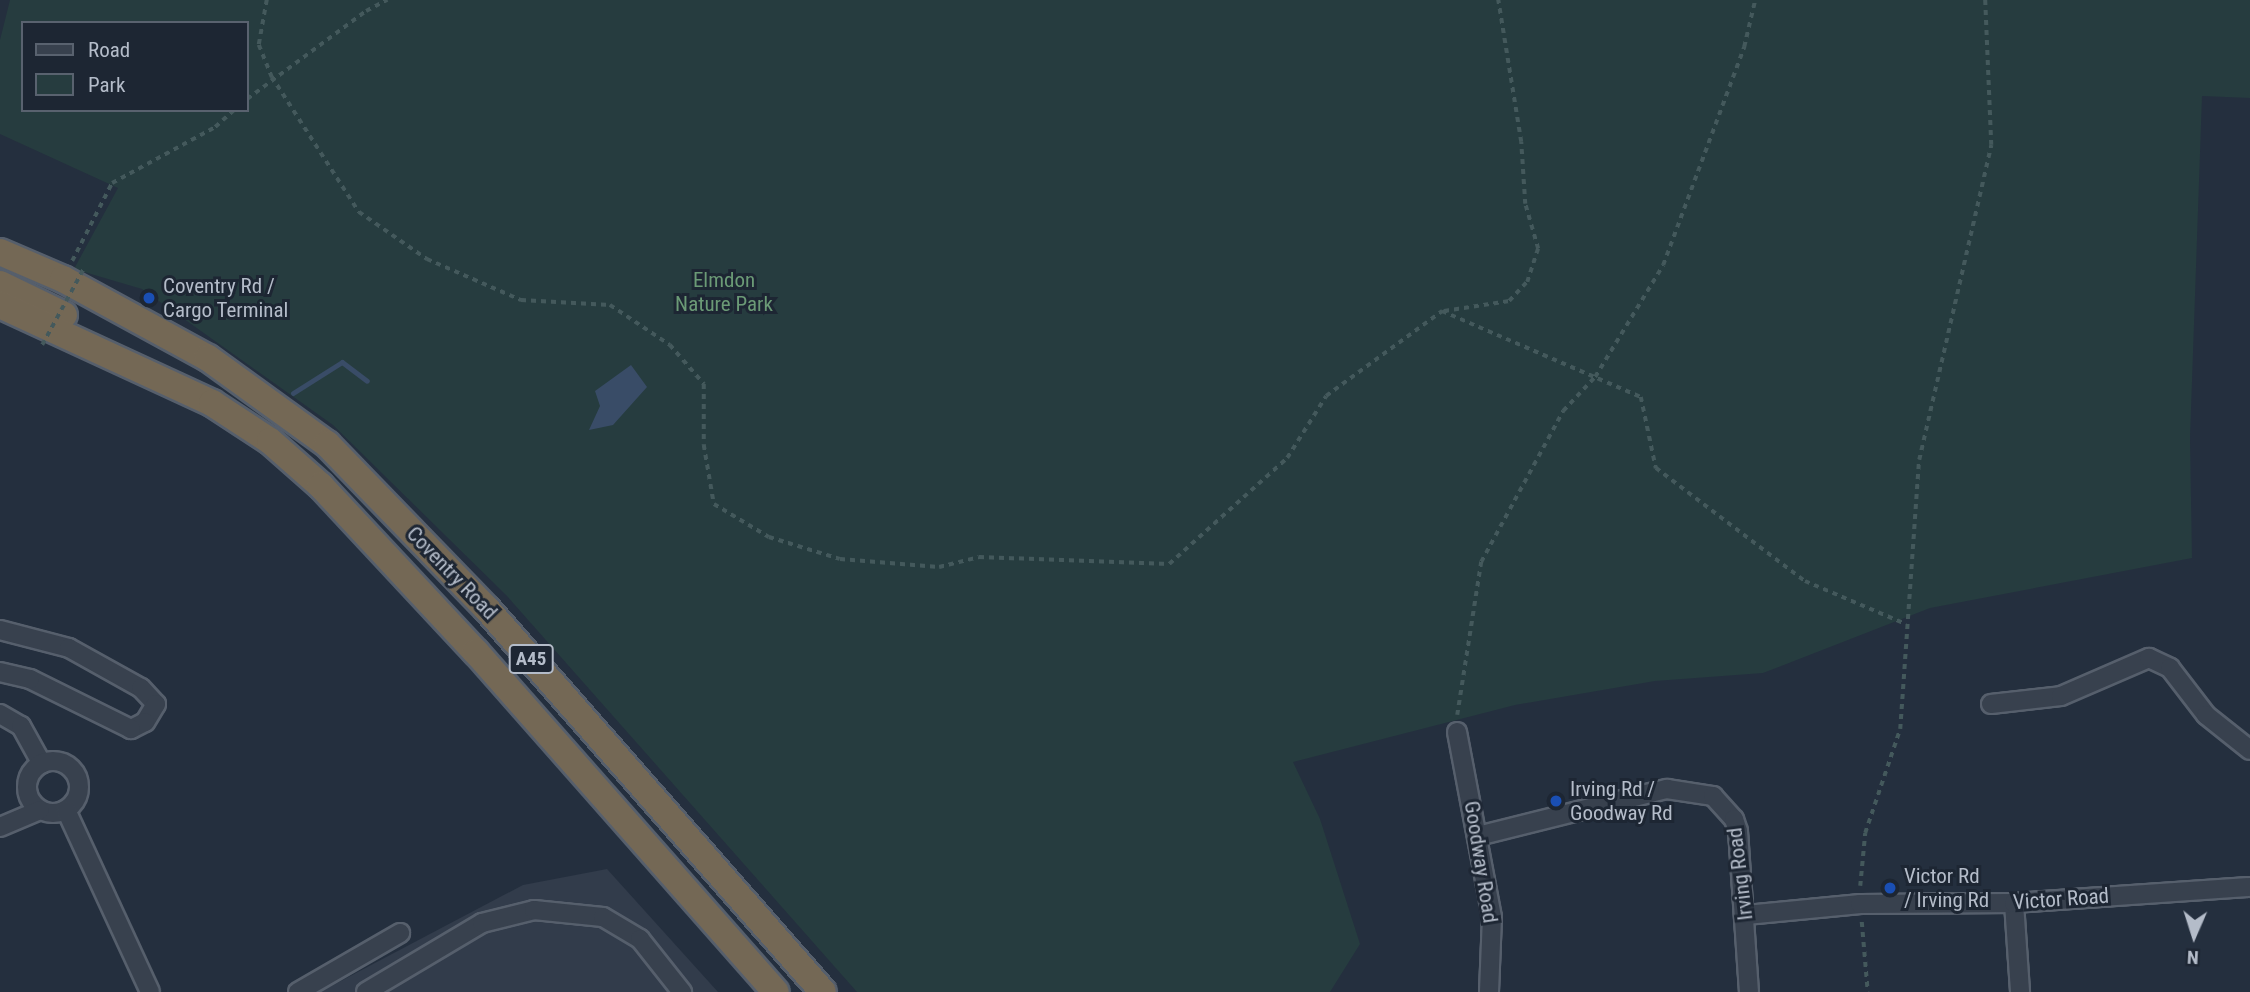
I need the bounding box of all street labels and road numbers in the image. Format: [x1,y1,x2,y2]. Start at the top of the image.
street label: Coventry Road [401,521,503,625]
road number: A45 [508,644,554,674]
street label: Goodway Road [1459,799,1503,925]
street label: Irving Road [1722,826,1758,922]
street label: Victor Road [2012,883,2110,915]

